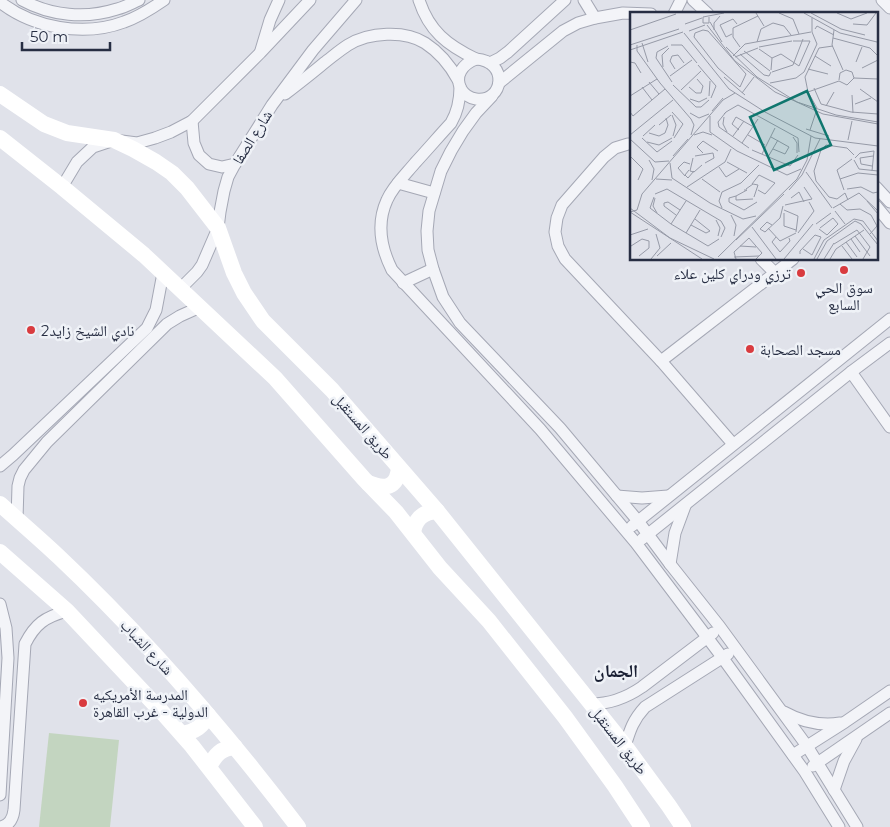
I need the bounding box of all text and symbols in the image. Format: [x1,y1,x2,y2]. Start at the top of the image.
inset map [630,12,878,260]
scale bar [22,20,110,52]
text: 50 m [30,27,68,46]
street label: شارع الصفا [228,106,277,168]
place label: ترزي ودراي كلين علاء [674,264,792,285]
marker: سوق الحي السابع [838,264,850,276]
marker: ترزي ودراي كلين علاء [795,267,807,279]
place label: سوق الحي السابع [815,278,873,315]
place label: نادي الشيخ زايد2 [41,321,135,342]
marker: نادي الشيخ زايد2 [25,324,37,336]
place label: مسجد الصحابة [760,340,841,359]
marker: مسجد الصحابة [744,343,756,355]
street label: طريق المستقبل [328,389,397,464]
street label: شارع الشباب [116,615,178,679]
district label: الجمان [594,660,638,682]
place label: المدرسة الأمريكيه الدولية - غرب القاهرة [93,685,208,721]
marker: المدرسة الأمريكيه الدولية - غرب القاهرة [77,697,89,709]
street label: طريق المستقبل [585,702,652,779]

